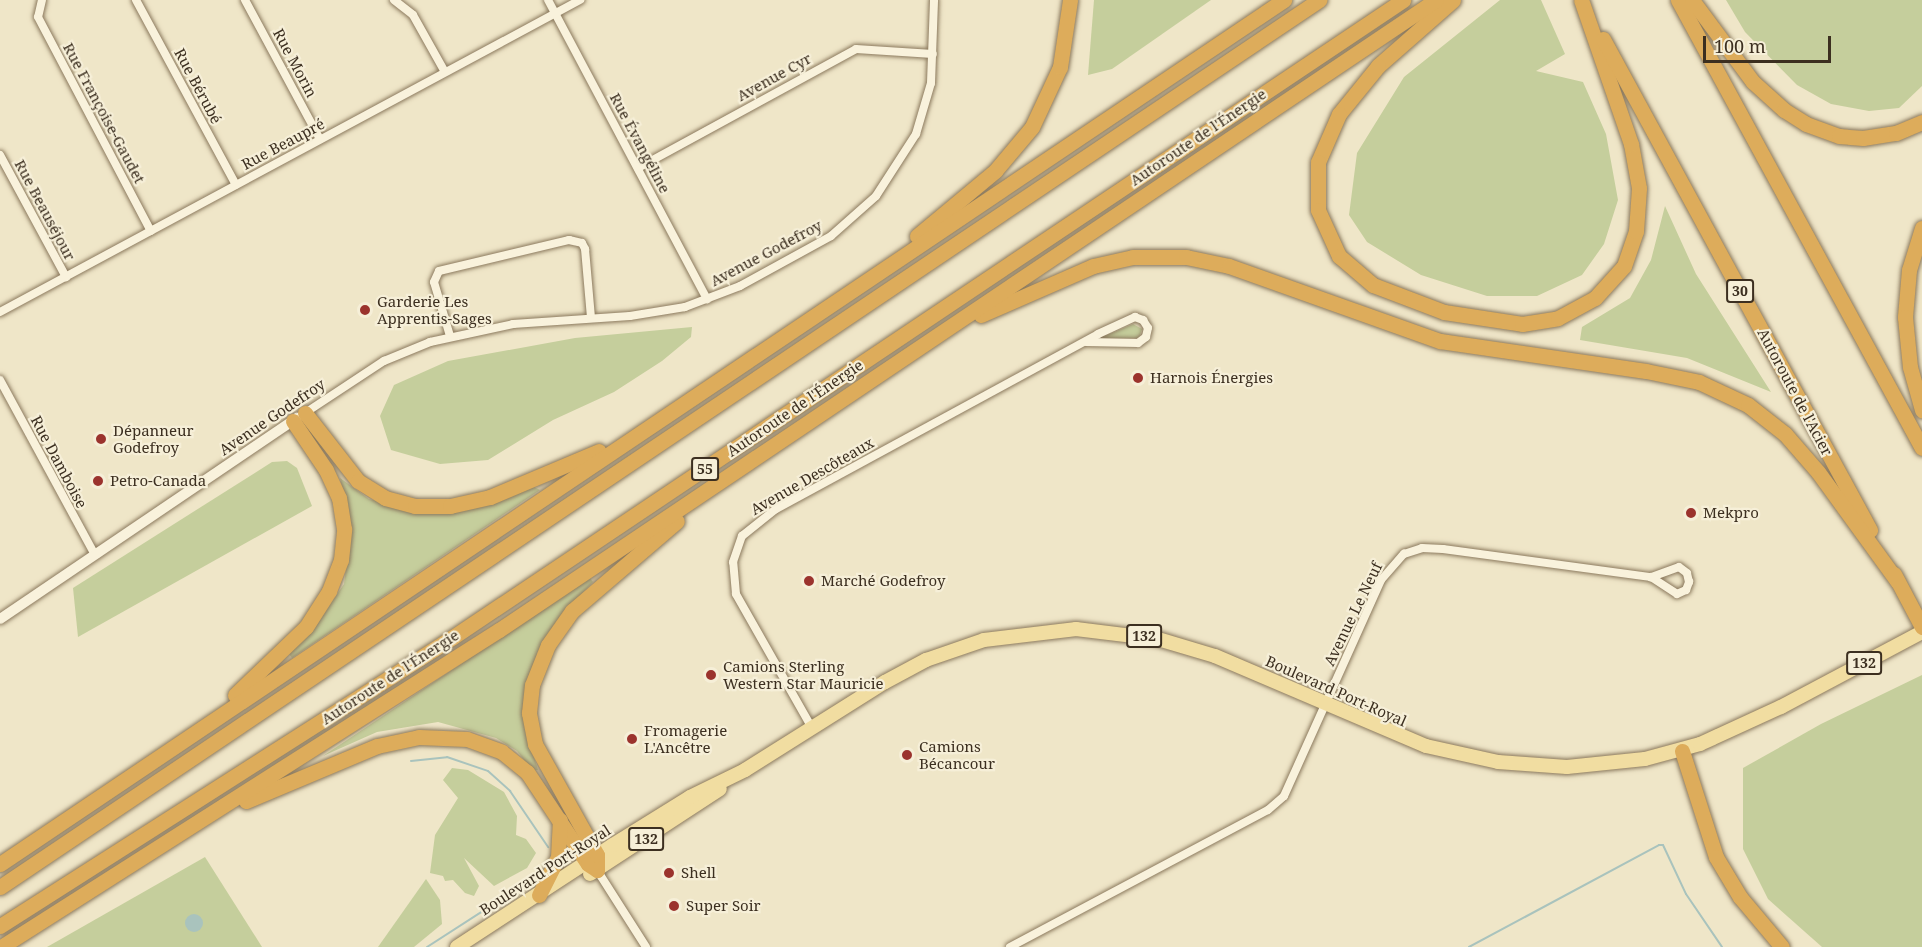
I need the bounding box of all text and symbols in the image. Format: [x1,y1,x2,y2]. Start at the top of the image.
scale bar [1706,24,1834,62]
street label: Rue Morin [269,25,321,101]
text: 100 m [1714,34,1766,58]
street label: Rue Françoise-Gaudet [59,40,149,186]
street label: Rue Bérubé [171,45,225,127]
street label: Avenue Cyr [734,49,814,105]
street label: Autoroute de l'Énergie [1127,85,1269,189]
street label: Rue Évangéline [606,90,674,196]
street label: Rue Beaupré [238,115,328,173]
street label: Rue Beauséjour [11,156,79,264]
street label: Avenue Godefroy [707,216,825,290]
road number: 30 [1725,280,1755,302]
place label: Garderie Les Apprentis-Sages [377,292,492,327]
marker: Garderie Les Apprentis-Sages [358,303,372,317]
street label: Autoroute de l'Acier [1754,325,1836,459]
street label: Autoroute de l'Énergie [724,356,866,460]
place label: Harnois Énergies [1150,369,1273,387]
marker: Harnois Énergies [1131,371,1145,385]
street label: Avenue Godefroy [216,375,328,459]
street label: Rue Damboise [27,413,91,511]
place label: Dépanneur Godefroy [113,421,194,456]
marker: Dépanneur Godefroy [94,432,108,446]
street label: Avenue Descôteaux [747,433,877,519]
road number: 55 [690,458,720,480]
place label: Petro-Canada [110,472,206,490]
marker: Petro-Canada [91,474,105,488]
place label: Mekpro [1703,504,1759,522]
marker: Mekpro [1684,506,1698,520]
street label: Avenue Le Neuf [1320,559,1386,669]
place label: Marché Godefroy [821,572,945,590]
marker: Marché Godefroy [802,574,816,588]
road number: 132 [1126,625,1162,647]
street label: Autoroute de l'Énergie [318,626,462,728]
street label: Boulevard Port-Royal [1263,652,1409,730]
road number: 132 [1846,652,1882,674]
place label: Camions Sterling Western Star Mauricie [723,657,883,692]
marker: Camions Sterling Western Star Mauricie [704,668,718,682]
place label: Fromagerie L'Ancêtre [644,721,727,756]
marker: Fromagerie L'Ancêtre [625,732,639,746]
place label: Camions Bécancour [919,737,995,772]
marker: Camions Bécancour [900,748,914,762]
street label: Boulevard Port-Royal [476,821,614,919]
road number: 132 [628,828,664,850]
place label: Shell [681,864,716,882]
marker: Shell [662,866,676,880]
place label: Super Soir [686,897,761,915]
marker: Super Soir [667,899,681,913]

